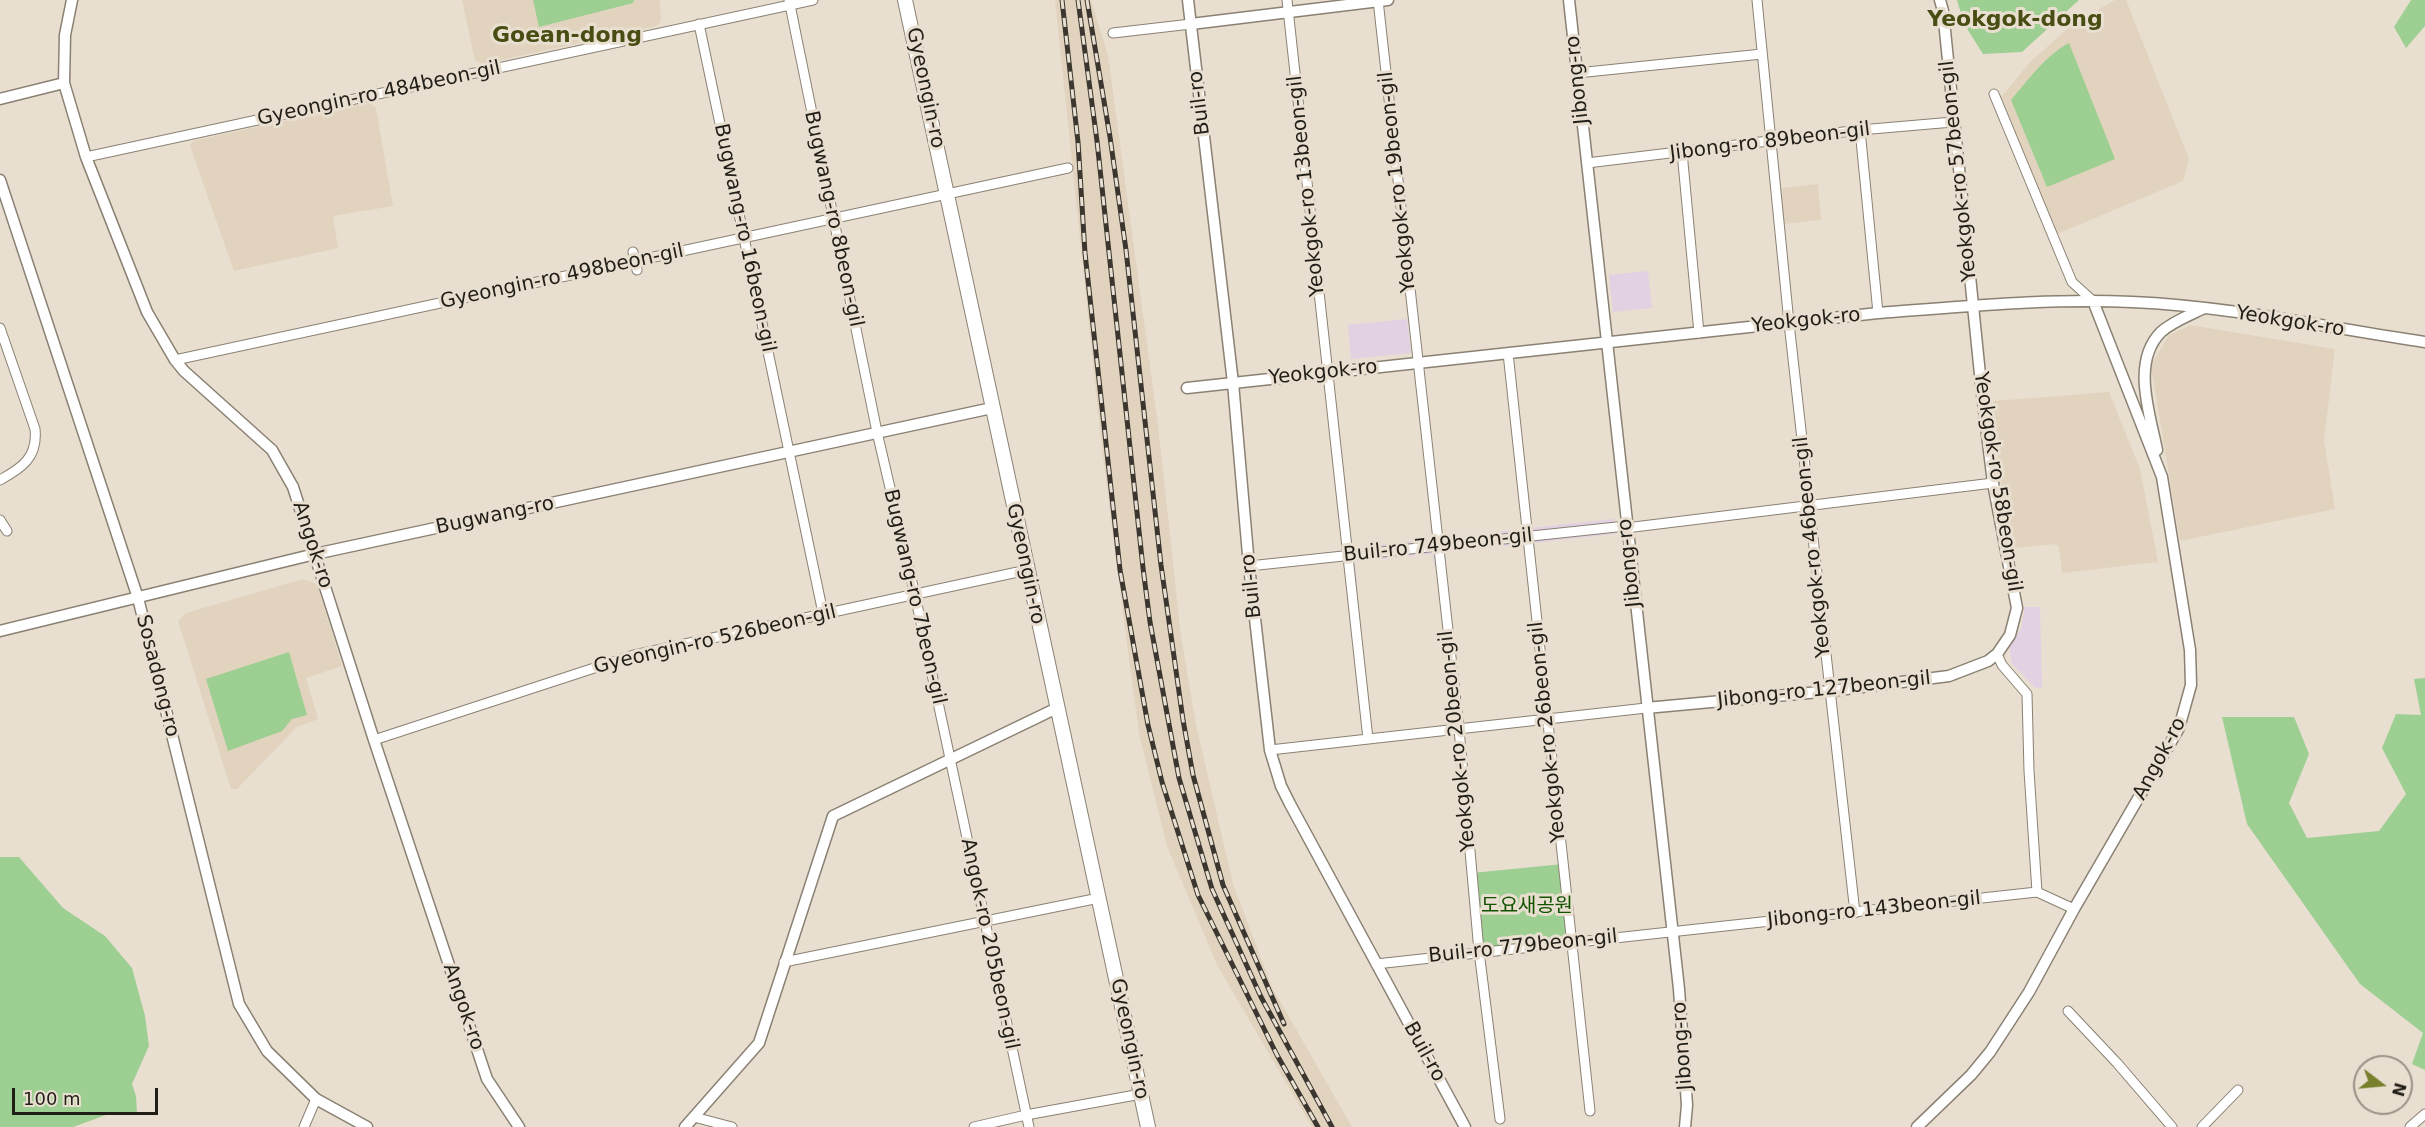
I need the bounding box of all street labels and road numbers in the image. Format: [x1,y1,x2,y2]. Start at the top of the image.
street label: Gyeongin-ro [901,25,949,151]
street label: Jibong-ro [1561,34,1595,126]
street label: Gyeongin-ro 484beon-gil [255,56,503,132]
street label: Yeokgok-ro 57beon-gil [1935,59,1983,283]
street label: Buil-ro [1184,69,1216,137]
street label: Yeokgok-ro 19beon-gil [1374,70,1422,294]
street label: Yeokgok-ro 13beon-gil [1283,74,1331,298]
street label: Bugwang-ro 8beon-gil [798,109,868,329]
street label: Jibong-ro 89beon-gil [1668,118,1872,166]
street label: Bugwang-ro 16beon-gil [708,122,780,354]
street label: Gyeongin-ro 498beon-gil [438,239,686,315]
street label: Yeokgok-ro [2234,302,2346,342]
street label: Yeokgok-ro [1750,303,1862,339]
street label: Yeokgok-ro [1267,355,1379,391]
street label: Yeokgok-ro 58beon-gil [1968,370,2026,594]
street label: Yeokgok-ro 46beon-gil [1789,435,1837,659]
street label: Bugwang-ro 7beon-gil [878,487,950,707]
street label: Bugwang-ro [434,492,556,540]
street label: Angok-ro [287,498,337,592]
street label: Gyeongin-ro [1001,501,1049,627]
street label: Jibong-ro [1613,517,1647,609]
street label: Buil-ro 749beon-gil [1342,524,1534,568]
street label: Buil-ro [1237,553,1267,619]
street label: Gyeongin-ro 526beon-gil [591,600,839,680]
street label: Sosadong-ro [130,612,184,740]
street label: Yeokgok-ro 26beon-gil [1524,620,1572,844]
street label: Yeokgok-ro 20beon-gil [1434,629,1482,853]
street label: Jibong-ro 127beon-gil [1716,667,1932,713]
street label: Angok-ro [2128,714,2192,804]
street label: Angok-ro 205beon-gil [955,836,1023,1052]
street label: Jibong-ro 143beon-gil [1766,887,1982,933]
street label: Buil-ro 779beon-gil [1427,925,1619,969]
street label: Angok-ro [437,960,489,1054]
street label: Gyeongin-ro [1105,976,1153,1102]
street label: Jibong-ro [1668,1001,1698,1091]
street label: Buil-ro [1398,1018,1450,1086]

